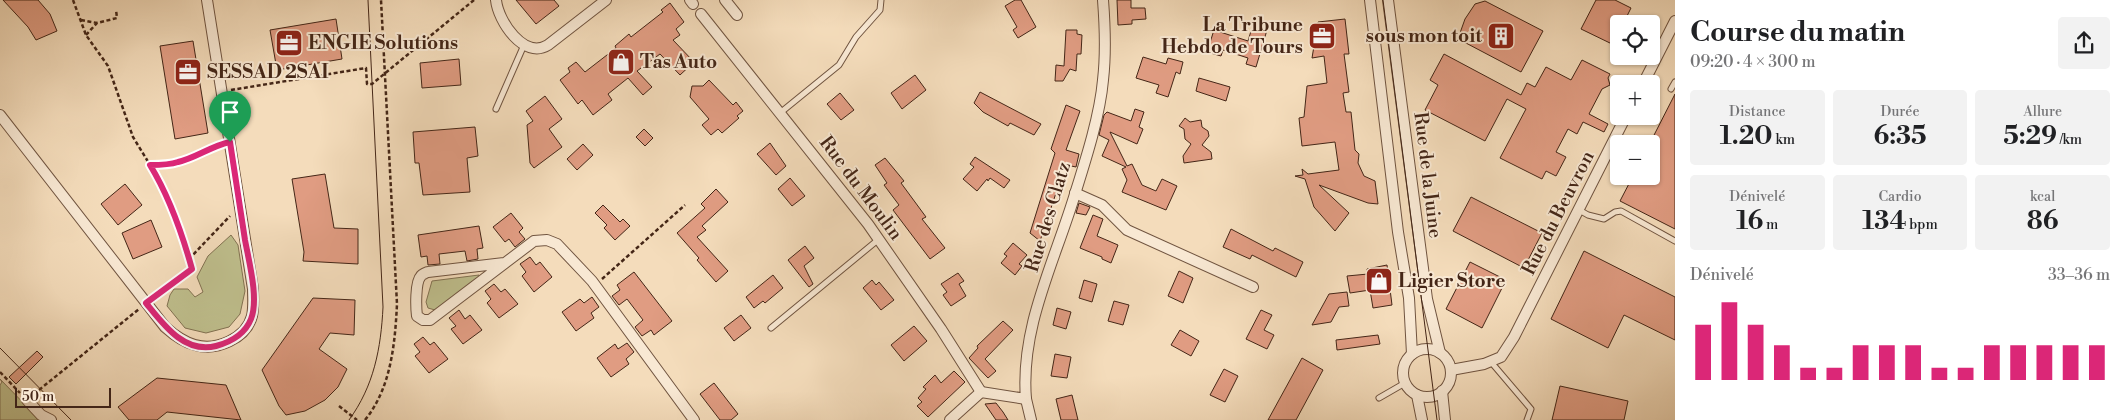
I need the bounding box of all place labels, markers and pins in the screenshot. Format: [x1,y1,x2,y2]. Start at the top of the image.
place label: La Tribune Hebdo de Tours [1161,13,1303,59]
office icon: La Tribune Hebdo de Tours [1307,21,1337,51]
building icon: sous mon toit [1486,21,1516,51]
place label: sous mon toit [1366,24,1482,48]
office icon: ENGIE Solutions [274,28,304,58]
place label: ENGIE Solutions [308,31,458,55]
shop icon: Tas Auto [606,47,636,77]
place label: Tas Auto [640,50,717,74]
office icon: SESSAD 2SAI [173,57,203,87]
place label: SESSAD 2SAI [207,60,329,84]
pin [209,91,251,142]
shop icon: Ligier Store [1364,266,1394,296]
place label: Ligier Store [1398,269,1505,293]

